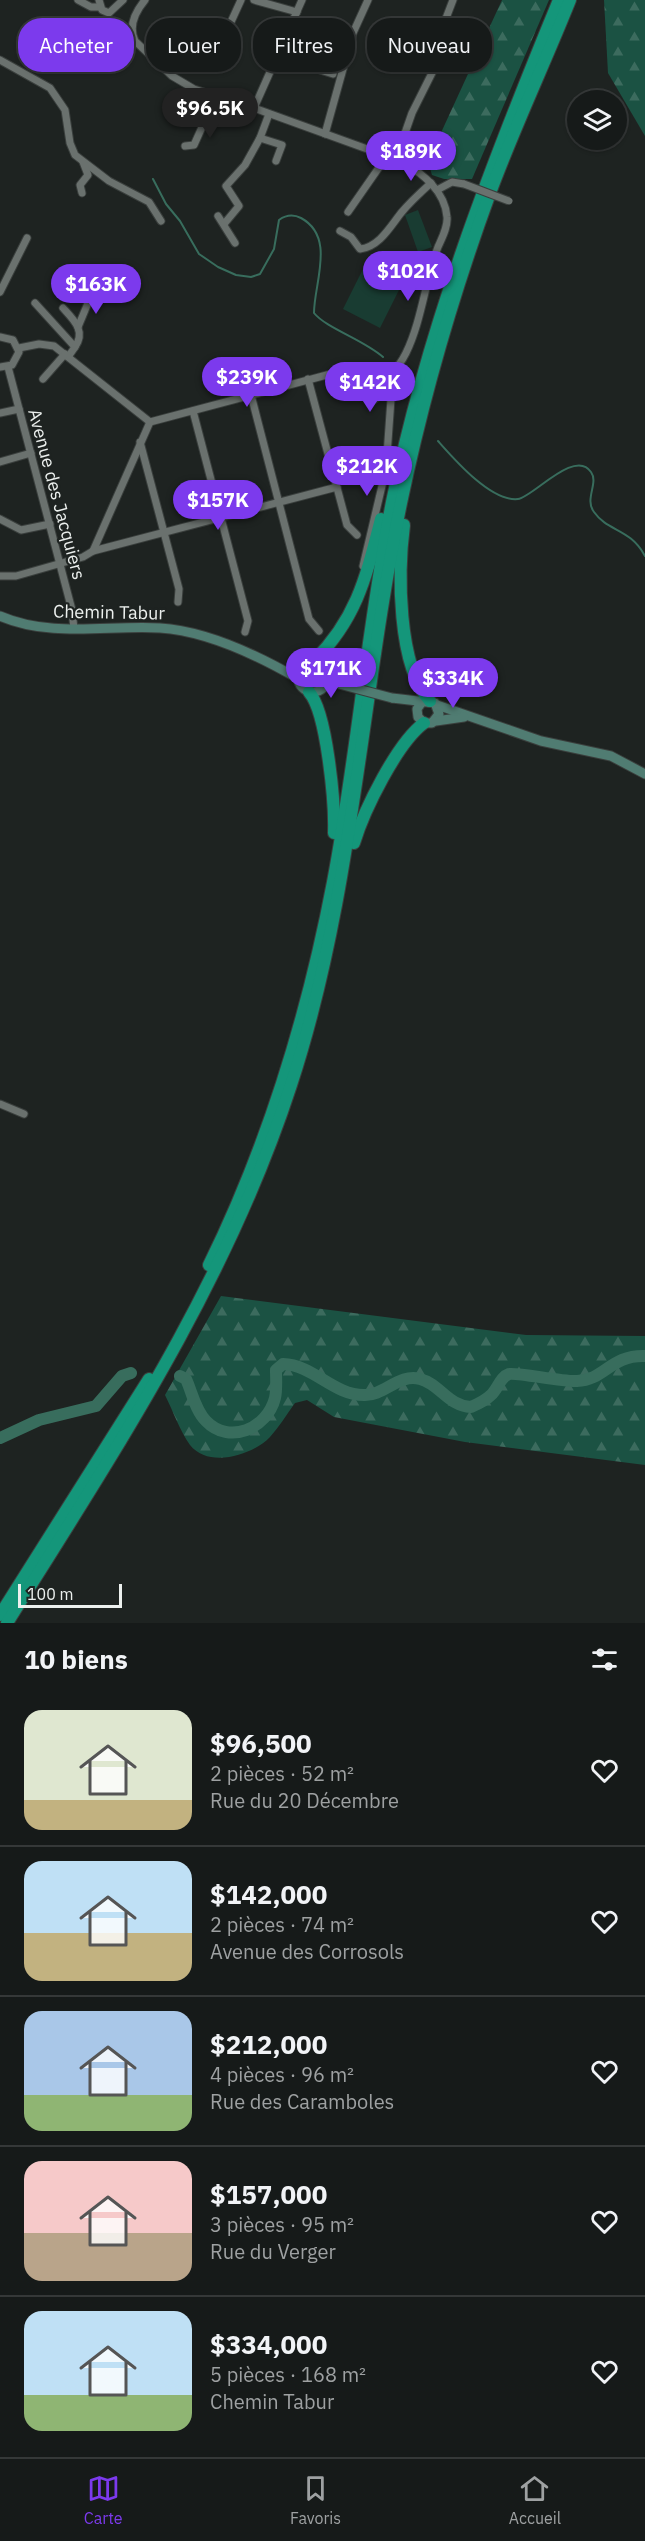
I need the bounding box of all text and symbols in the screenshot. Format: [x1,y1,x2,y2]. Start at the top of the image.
chip: Acheter [18,18,134,72]
chip: Louer [146,18,241,72]
chip: Filtres [253,18,355,72]
chip: Nouveau [367,18,492,72]
pin: $96.5K [161,88,259,139]
map controls [567,90,627,150]
button: layers [567,90,627,150]
text: $96.5K [176,94,244,121]
pin: $189K [369,131,453,182]
text: $189K [380,137,442,164]
pin: $102K [366,251,450,302]
text: $102K [377,257,439,284]
pin: $163K [54,264,138,315]
text: $163K [65,270,127,297]
pin: $239K [205,357,289,408]
pin: $142K [328,362,412,413]
text: $239K [216,363,278,390]
text: $142K [339,368,401,395]
street label: Avenue des Jacquiers [23,406,91,582]
pin: $212K [325,446,409,497]
text: $212K [336,452,398,479]
pin: $157K [176,480,260,531]
text: $157K [187,486,249,513]
street label: Chemin Tabur [53,600,166,624]
pin: $171K [289,648,373,699]
text: $171K [300,654,362,681]
pin: $334K [411,658,495,709]
text: $334K [422,664,484,691]
scale bar [18,1581,122,1608]
text: 100 m [27,1584,74,1604]
text: 10 biens [24,1642,128,1676]
icon: filters [588,1643,621,1676]
text: $96,500 [210,1726,312,1760]
icon: home [72,1734,144,1806]
icon: heart [588,1754,621,1787]
text: 2 pièces · 52 m² [210,1760,354,1787]
text: Rue du 20 Décembre [210,1787,399,1814]
text: $142,000 [210,1877,327,1911]
icon: home [72,1885,144,1957]
icon: heart [588,1905,621,1938]
text: 2 pièces · 74 m² [210,1911,354,1938]
text: Avenue des Corrosols [210,1938,404,1965]
text: $212,000 [210,2027,327,2061]
icon: home [72,2035,144,2107]
icon: heart [588,2055,621,2088]
text: 4 pièces · 96 m² [210,2061,354,2088]
text: Rue des Caramboles [210,2088,394,2115]
text: $157,000 [210,2177,327,2211]
icon: home [72,2185,144,2257]
icon: heart [588,2205,621,2238]
text: 3 pièces · 95 m² [210,2211,354,2238]
text: Rue du Verger [210,2238,336,2265]
text: $334,000 [210,2327,327,2361]
icon: home [72,2335,144,2407]
icon: heart [588,2355,621,2388]
text: 5 pièces · 168 m² [210,2361,366,2388]
text: Chemin Tabur [210,2388,334,2415]
tab: Carte [84,2472,123,2528]
tab: Favoris [290,2472,341,2528]
tab: Accueil [509,2472,561,2528]

